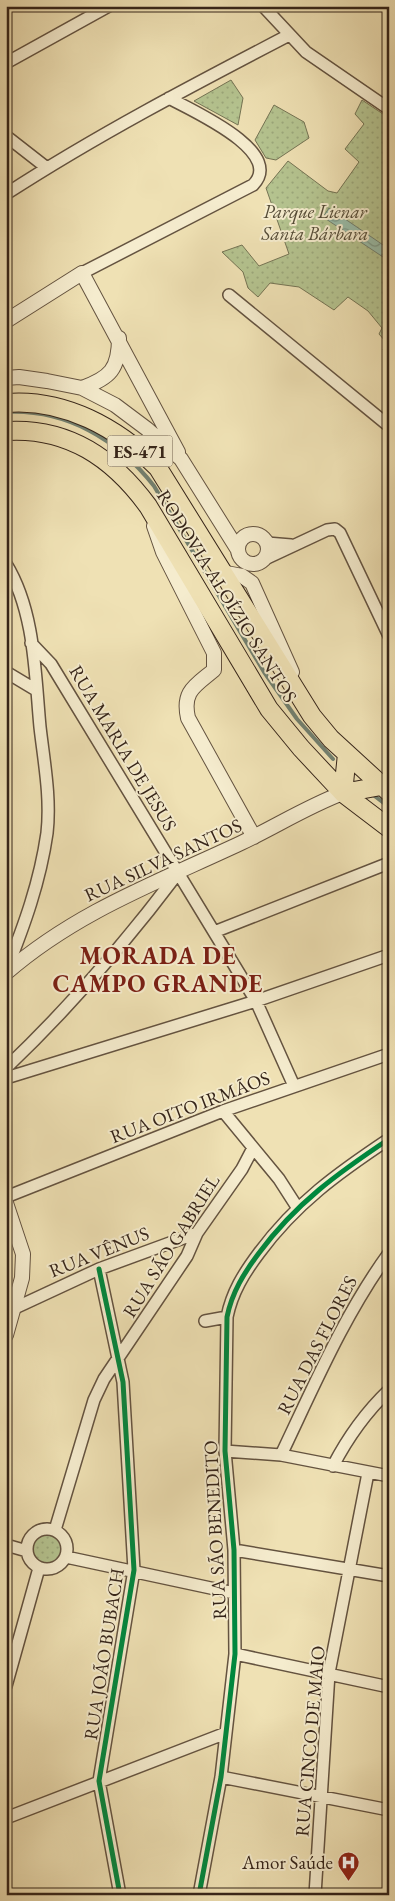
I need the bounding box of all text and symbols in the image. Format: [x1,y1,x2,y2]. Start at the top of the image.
park label: Parque Lienar Santa Bárbara [261,199,368,246]
road number: ES-471 [108,436,172,466]
street label: RODOVIA ALOÍZIO SANTOS [151,485,303,707]
street label: RUA MARIA DE JESUS [63,660,183,836]
street label: RUA SILVA SANTOS [80,812,246,907]
district label: MORADA DE CAMPO GRANDE [53,940,263,999]
street label: RUA OITO IRMÃOS [107,1065,274,1149]
street label: RUA SÃO GABRIEL [117,1170,225,1322]
street label: RUA VÊNUS [45,1221,153,1283]
street label: RUA DAS FLORES [271,1271,363,1419]
street label: RUA SÃO BENEDITO [198,1440,232,1620]
street label: RUA JOÃO BUBACH [78,1566,130,1742]
street label: RUA CINCO DE MAIO [289,1645,331,1837]
place label: Amor Saúde [241,1850,333,1875]
hospital icon: Amor Saúde [337,1850,361,1881]

